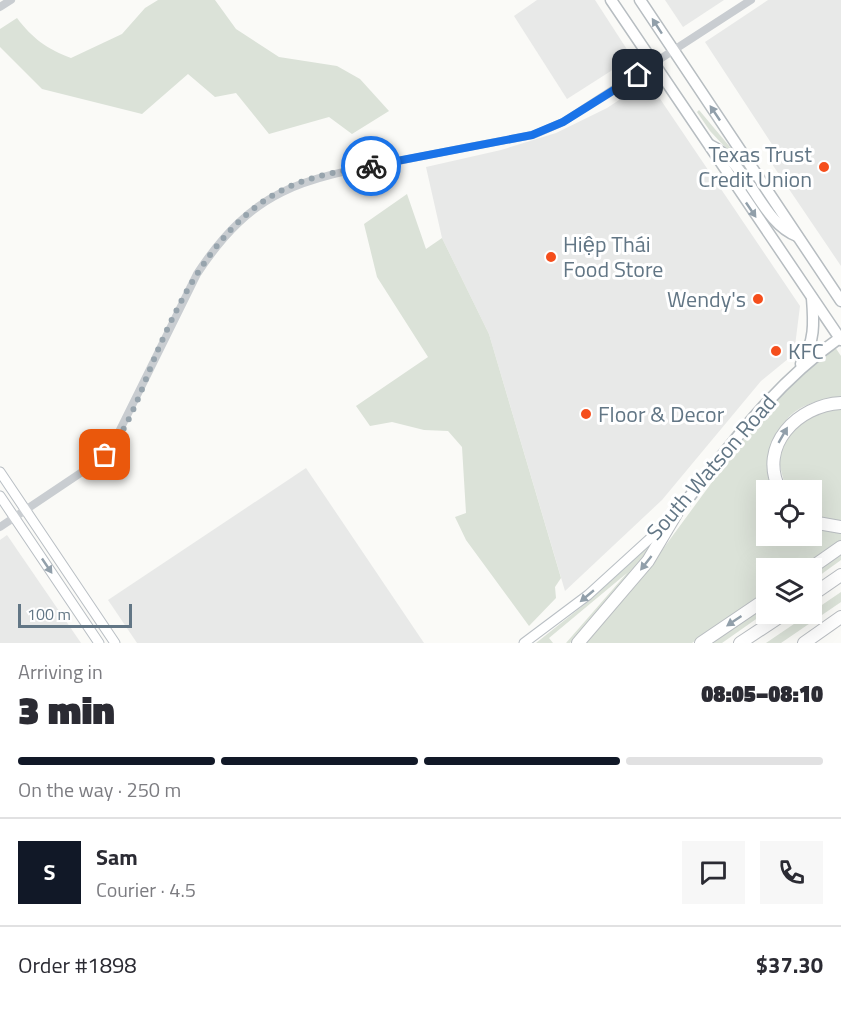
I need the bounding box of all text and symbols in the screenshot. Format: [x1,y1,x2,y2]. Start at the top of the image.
one-way arrow [652,18,663,34]
pin [612,49,663,100]
icon: home [621,58,654,91]
one-way arrow [709,105,721,121]
courier [341,136,401,196]
place label: Texas Trust Credit Union [698,137,812,196]
icon: bike [355,150,388,183]
marker: Texas Trust Credit Union [817,160,831,174]
one-way arrow [745,201,757,217]
place label: Hiệp Thái Food Store [563,227,663,286]
marker: Hiệp Thái Food Store [544,250,558,264]
place label: Wendy's [667,282,746,316]
marker: Wendy's [751,292,765,306]
place label: KFC [788,334,824,368]
marker: KFC [769,344,783,358]
street label: South Watson Road [638,387,784,547]
place label: Floor & Decor [598,397,725,431]
marker: Floor & Decor [579,407,593,421]
one-way arrow [778,427,789,443]
pin [79,429,130,480]
icon: bag [88,438,121,471]
map controls [756,480,822,624]
button: locate [756,480,822,546]
one-way arrow [640,556,652,571]
one-way arrow [41,558,52,574]
button: layers [756,558,822,624]
one-way arrow [580,589,595,602]
scale bar [18,601,132,628]
text: 100 m [27,602,71,626]
one-way arrow [726,615,742,626]
text: Arriving in [18,656,103,687]
text: 08:05–08:10 [701,677,823,711]
text: 3 min [18,680,115,739]
text: On the way · 250 m [18,774,181,805]
text: Sam [96,840,138,874]
button: chat [682,841,745,904]
button: phone [760,841,823,904]
text: S [44,855,55,889]
text: Courier · 4.5 [96,874,196,905]
text: Order #1898 [18,948,137,982]
text: $37.30 [756,948,823,982]

